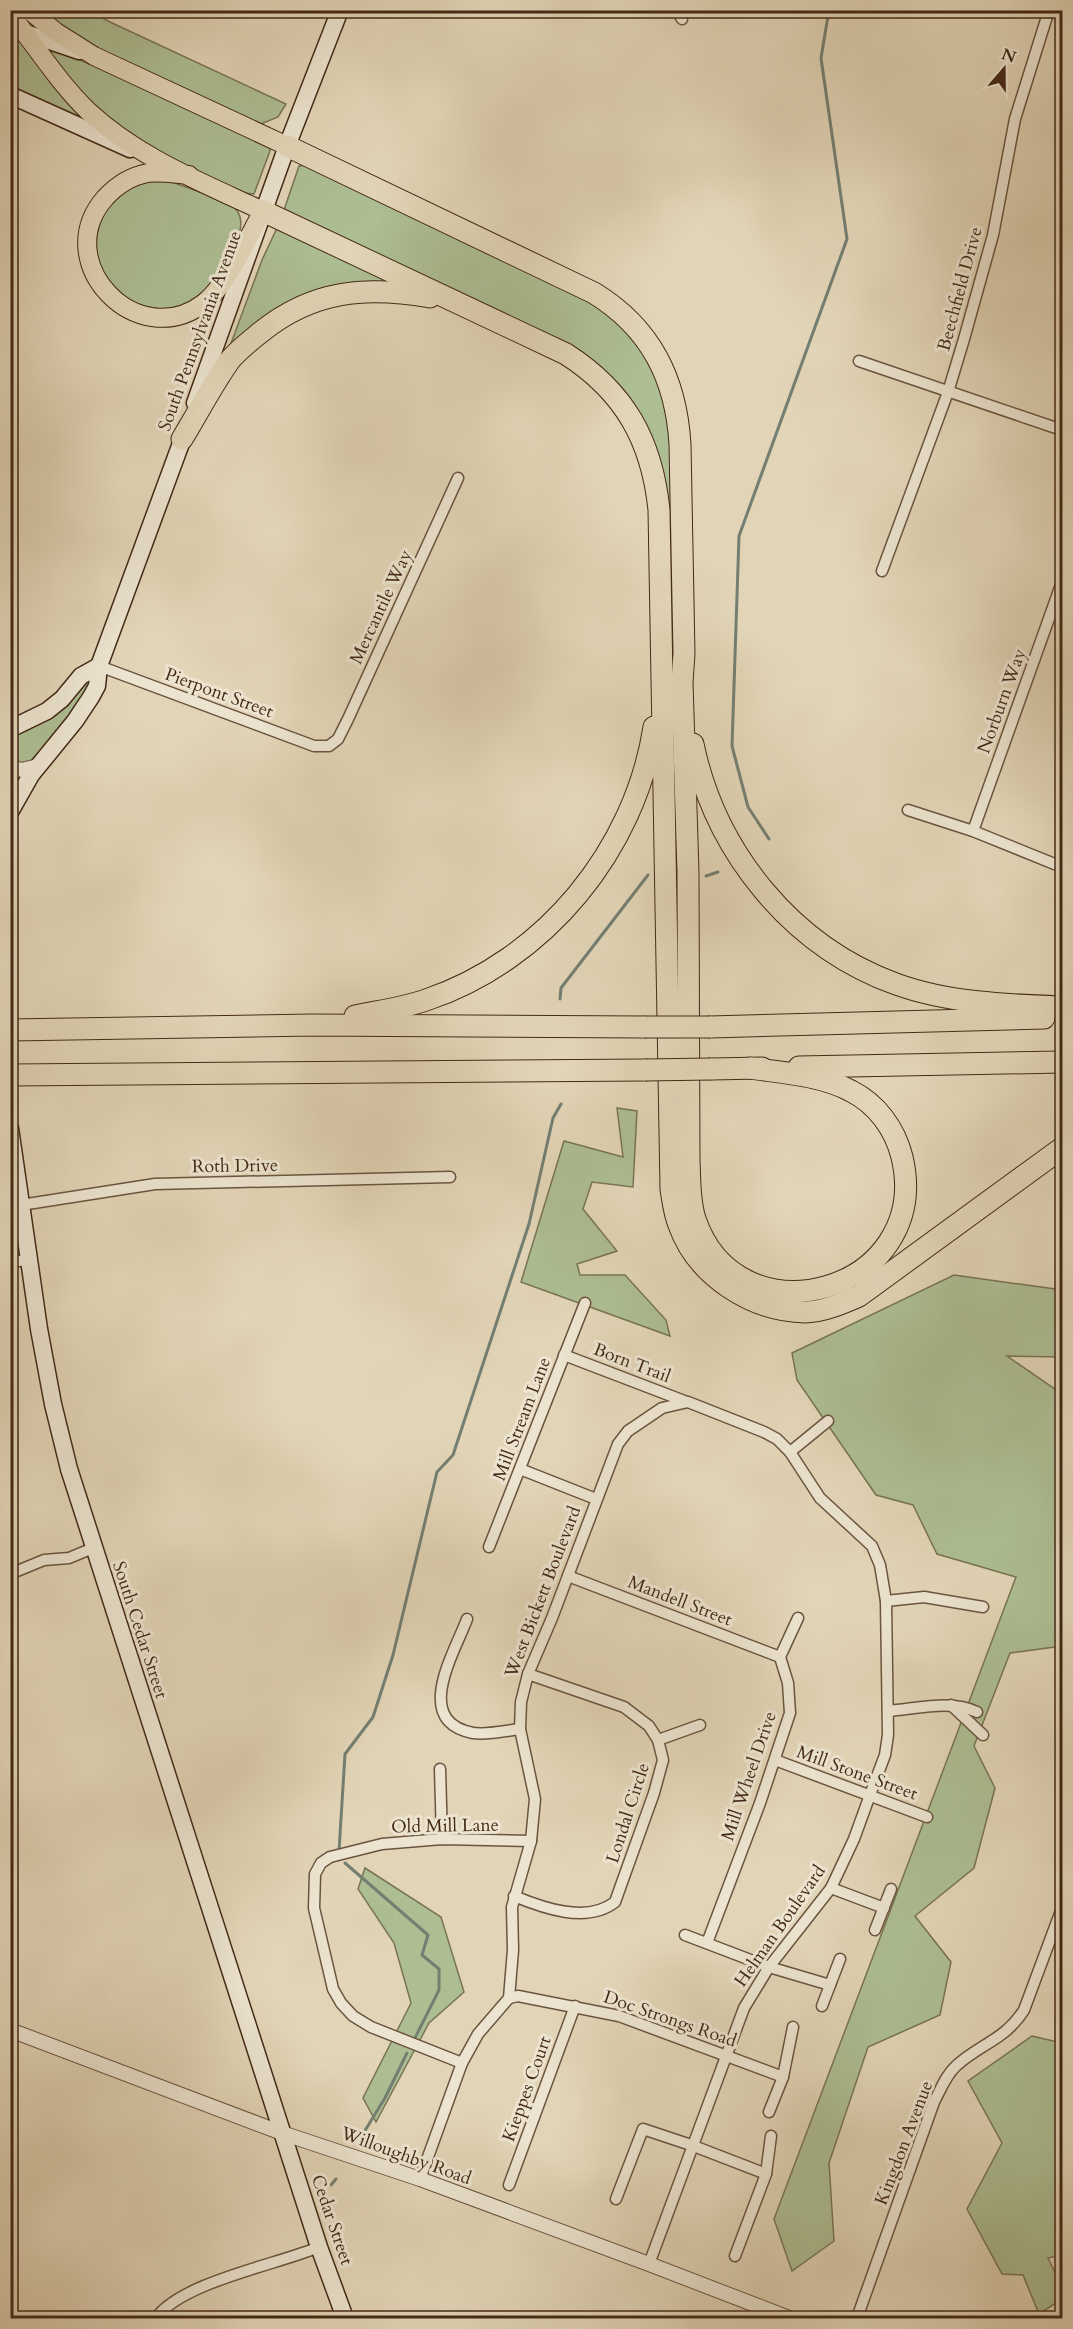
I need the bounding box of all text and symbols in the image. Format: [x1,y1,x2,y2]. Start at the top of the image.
north arrow [974,39,1034,99]
text: N [998,43,1019,69]
street label: Beechfield Drive [931,224,989,354]
street label: South Pennsylvania Avenue [152,227,248,435]
street label: Mercantile Way [344,545,419,668]
street label: Norburn Way [971,645,1033,757]
street label: Pierpont Street [161,662,277,724]
street label: Roth Drive [192,1153,278,1179]
street label: Born Trail [590,1337,675,1389]
street label: Mill Stream Lane [487,1354,557,1484]
street label: West Bickett Boulevard [498,1502,587,1682]
street label: South Cedar Street [106,1558,174,1702]
street label: Mandell Street [624,1570,736,1632]
street label: Mill Wheel Drive [715,1708,783,1844]
street label: Mill Stone Street [793,1740,921,1807]
street label: Londal Circle [600,1760,656,1866]
street label: Old Mill Lane [391,1813,499,1839]
street label: Helman Boulevard [729,1860,832,1992]
street label: Doc Strongs Road [600,1985,740,2054]
street label: Kieppes Court [496,2033,558,2145]
street label: Kingdon Avenue [869,2077,939,2209]
street label: Willoughby Road [336,2120,475,2191]
street label: Cedar Street [305,2171,359,2269]

